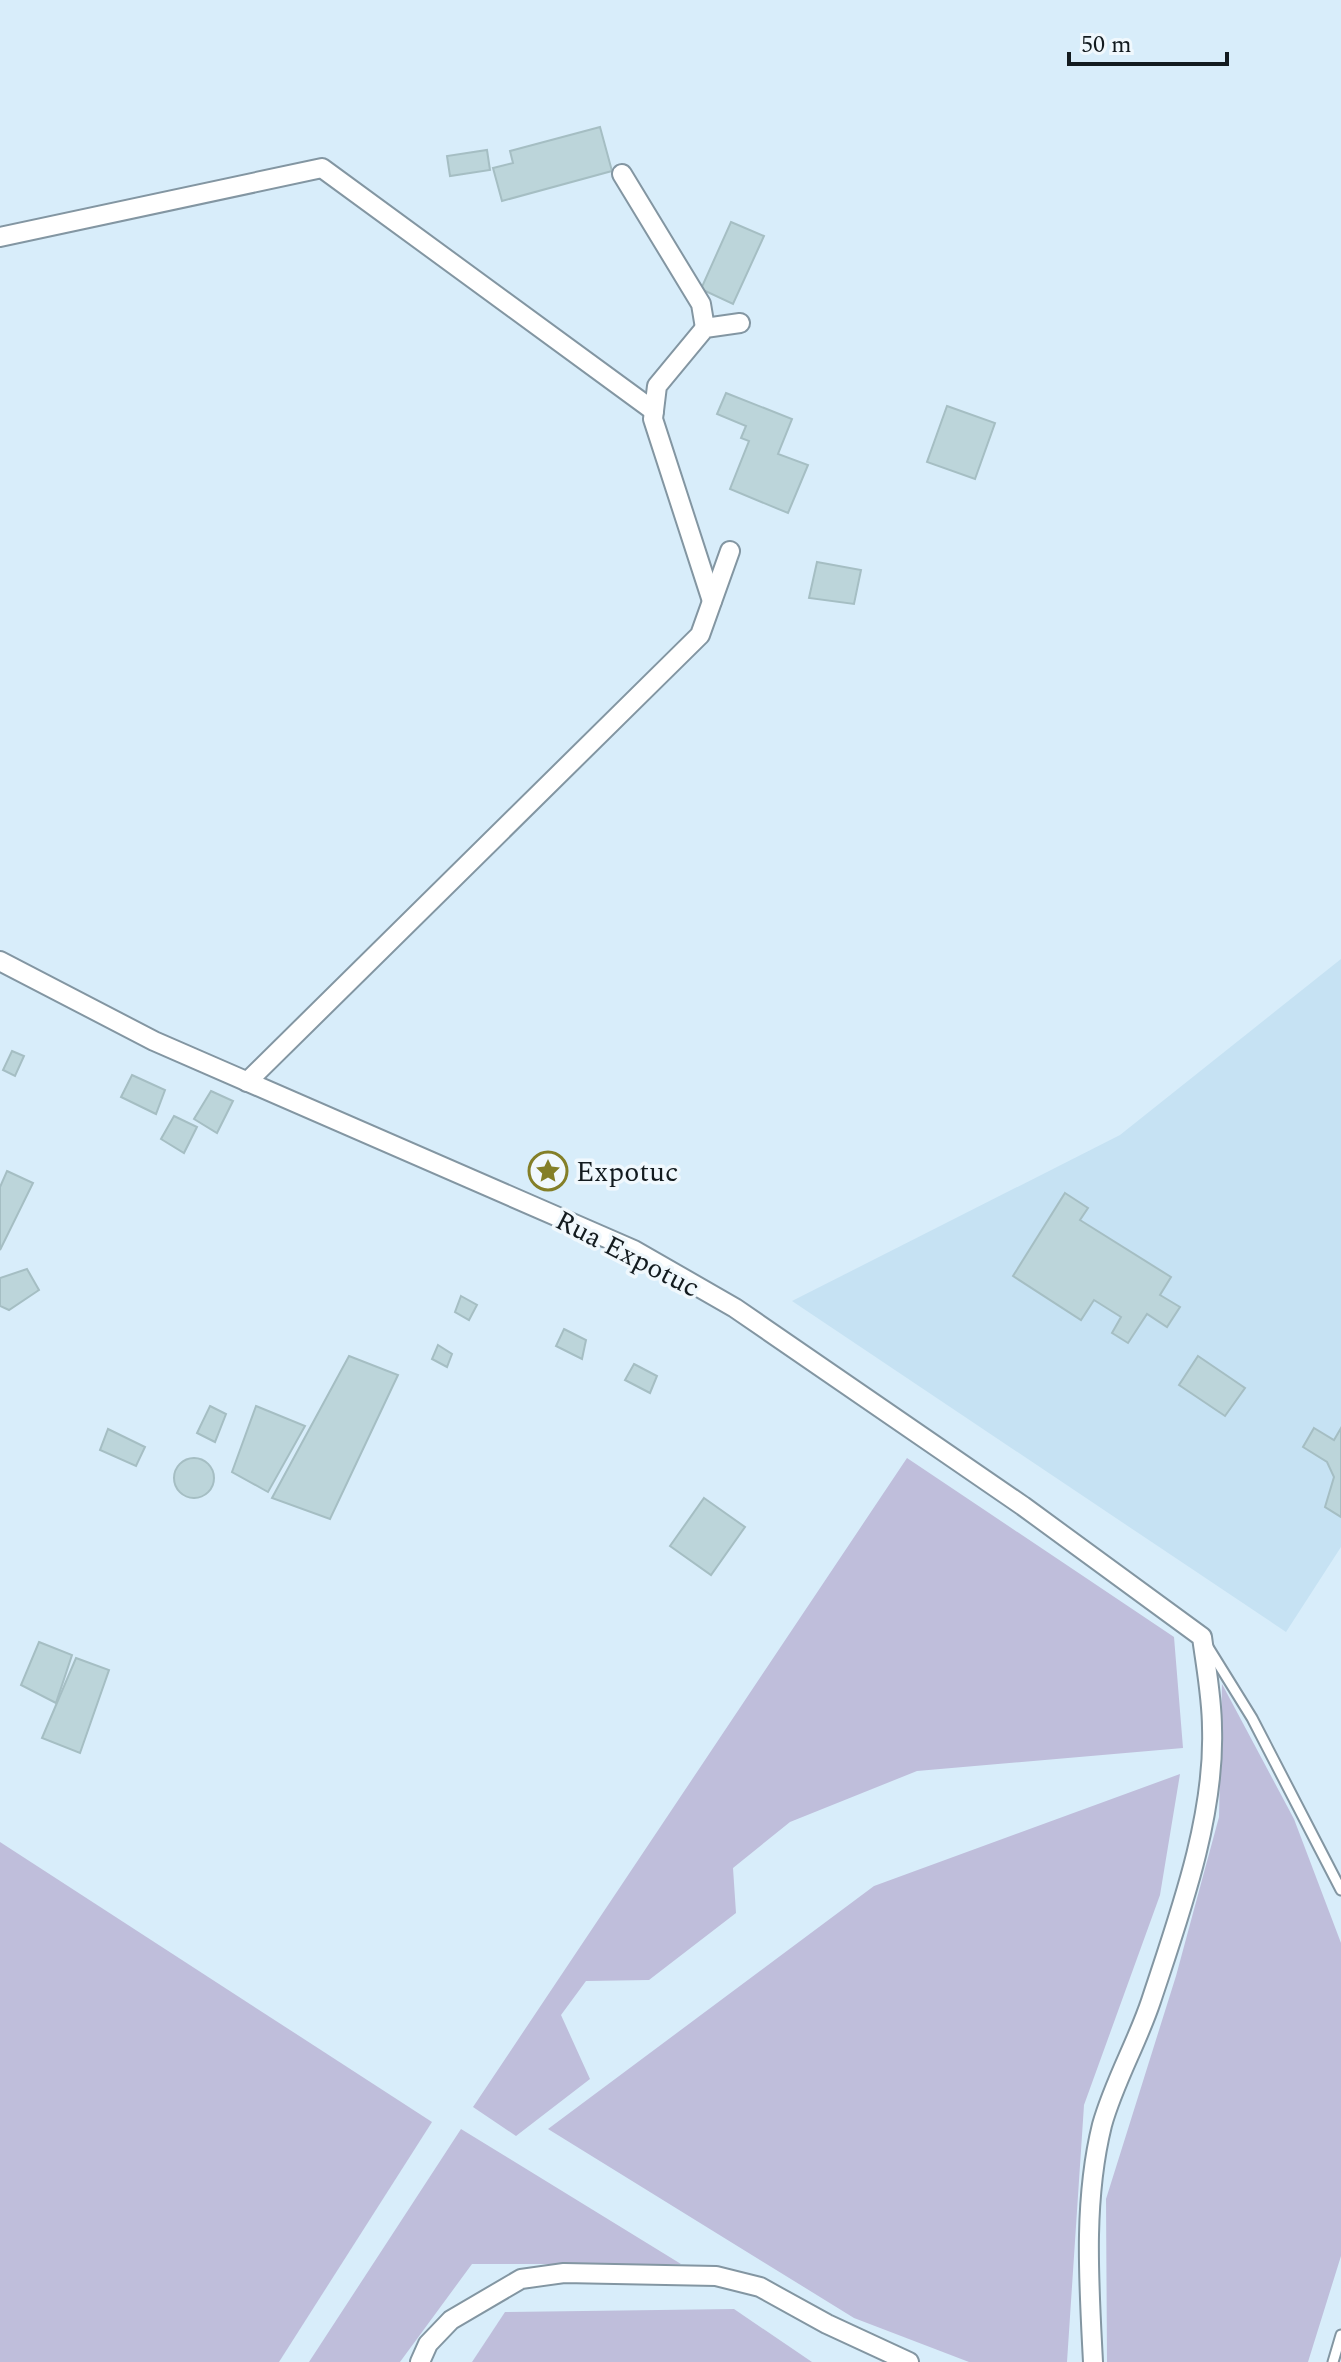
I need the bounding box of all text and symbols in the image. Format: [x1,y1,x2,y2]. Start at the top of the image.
scale bar [1069,16,1227,66]
text: 50 m [1081,27,1132,63]
place icon: Expotuc [527,1150,569,1192]
place label: Expotuc [576,1151,678,1194]
street label: Rua Expotuc [548,1199,707,1309]

